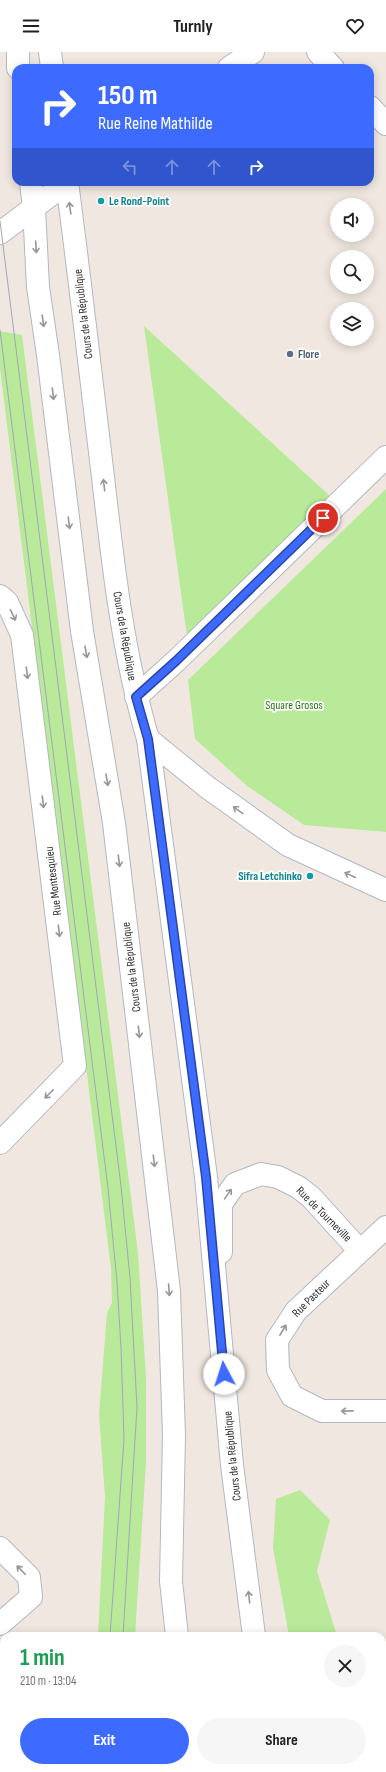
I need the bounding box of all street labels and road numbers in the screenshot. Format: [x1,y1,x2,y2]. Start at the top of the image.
street label: Cours de la République [71,268,96,360]
street label: Cours de la République [109,590,140,682]
street label: Rue Montesquieu [42,846,65,916]
street label: Cours de la République [119,921,144,1013]
street label: Rue de Tourneville [293,1183,355,1245]
street label: Rue Pasteur [289,1276,334,1321]
street label: Cours de la République [220,1410,245,1502]

